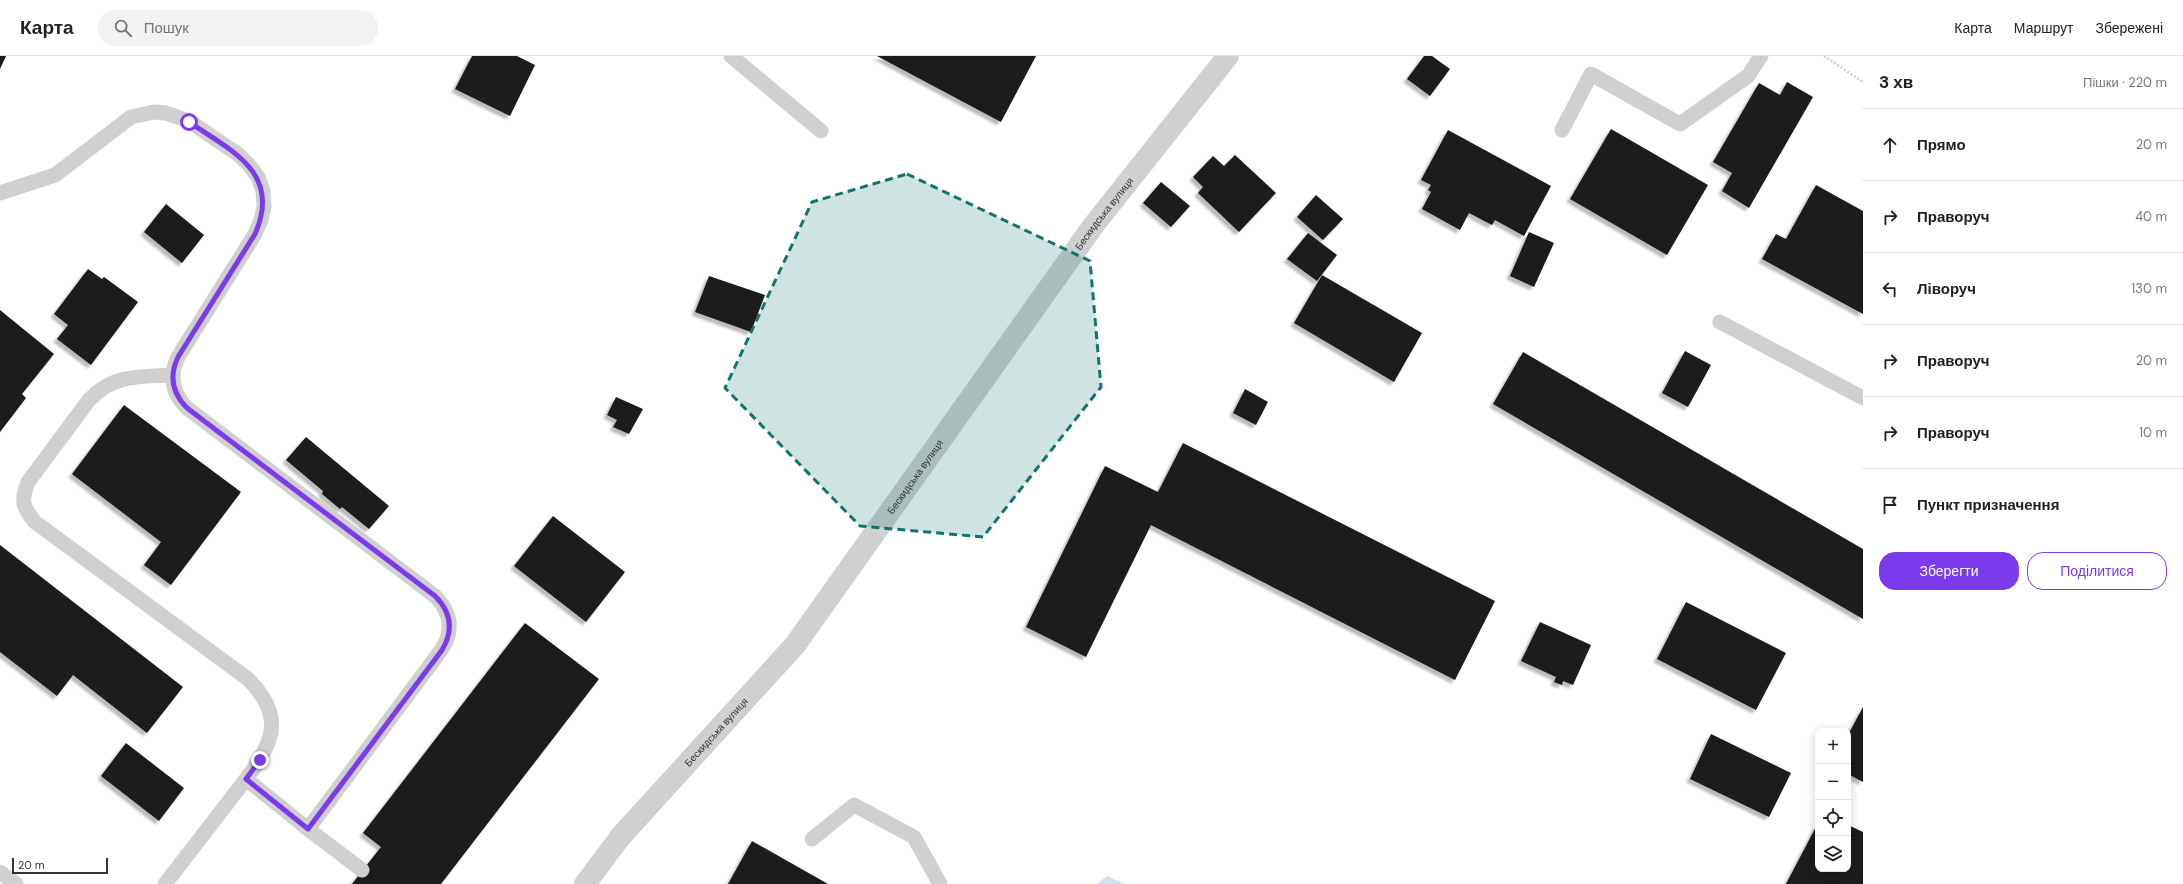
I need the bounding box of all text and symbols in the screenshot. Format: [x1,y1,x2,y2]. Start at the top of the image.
search box [98,10,378,46]
text: Карта [20,15,74,40]
icon: search [112,17,134,39]
text: Пошук [144,18,189,38]
text: Карта [1954,19,1992,37]
text: Маршрут [2014,19,2073,37]
text: Збережені [2095,19,2163,37]
text: 3 хв [1879,71,1913,93]
text: Пішки · 220 m [2083,74,2167,91]
route start [180,113,198,131]
icon: ahead [1879,134,1901,156]
text: Прямо [1917,135,1966,155]
text: 20 m [2136,136,2167,153]
street label: Бескидська вулиця [1072,174,1136,252]
icon: right [1879,206,1901,228]
text: Праворуч [1917,207,1990,227]
text: 40 m [2135,208,2167,225]
icon: left [1879,278,1901,300]
text: Ліворуч [1917,279,1976,299]
text: 130 m [2131,280,2167,297]
icon: right [1879,350,1901,372]
text: Праворуч [1917,351,1990,371]
text: 20 m [2136,352,2167,369]
icon: right [1879,422,1901,444]
text: Праворуч [1917,423,1990,443]
text: 10 m [2139,424,2167,441]
street label: Бескидська вулиця [884,437,946,516]
icon: arrive [1879,494,1901,516]
text: Пункт призначення [1917,495,2059,515]
button: Зберегти [1879,552,2019,590]
button: Поділитися [2027,552,2167,590]
street label: Бескидська вулиця [681,695,751,769]
map controls [1815,728,1851,872]
button: + [1815,728,1851,764]
route end [251,751,269,769]
button: − [1815,764,1851,800]
button: locate [1815,800,1851,836]
button: layers [1815,836,1851,872]
scale bar [12,856,108,875]
text: 20 m [18,858,44,872]

